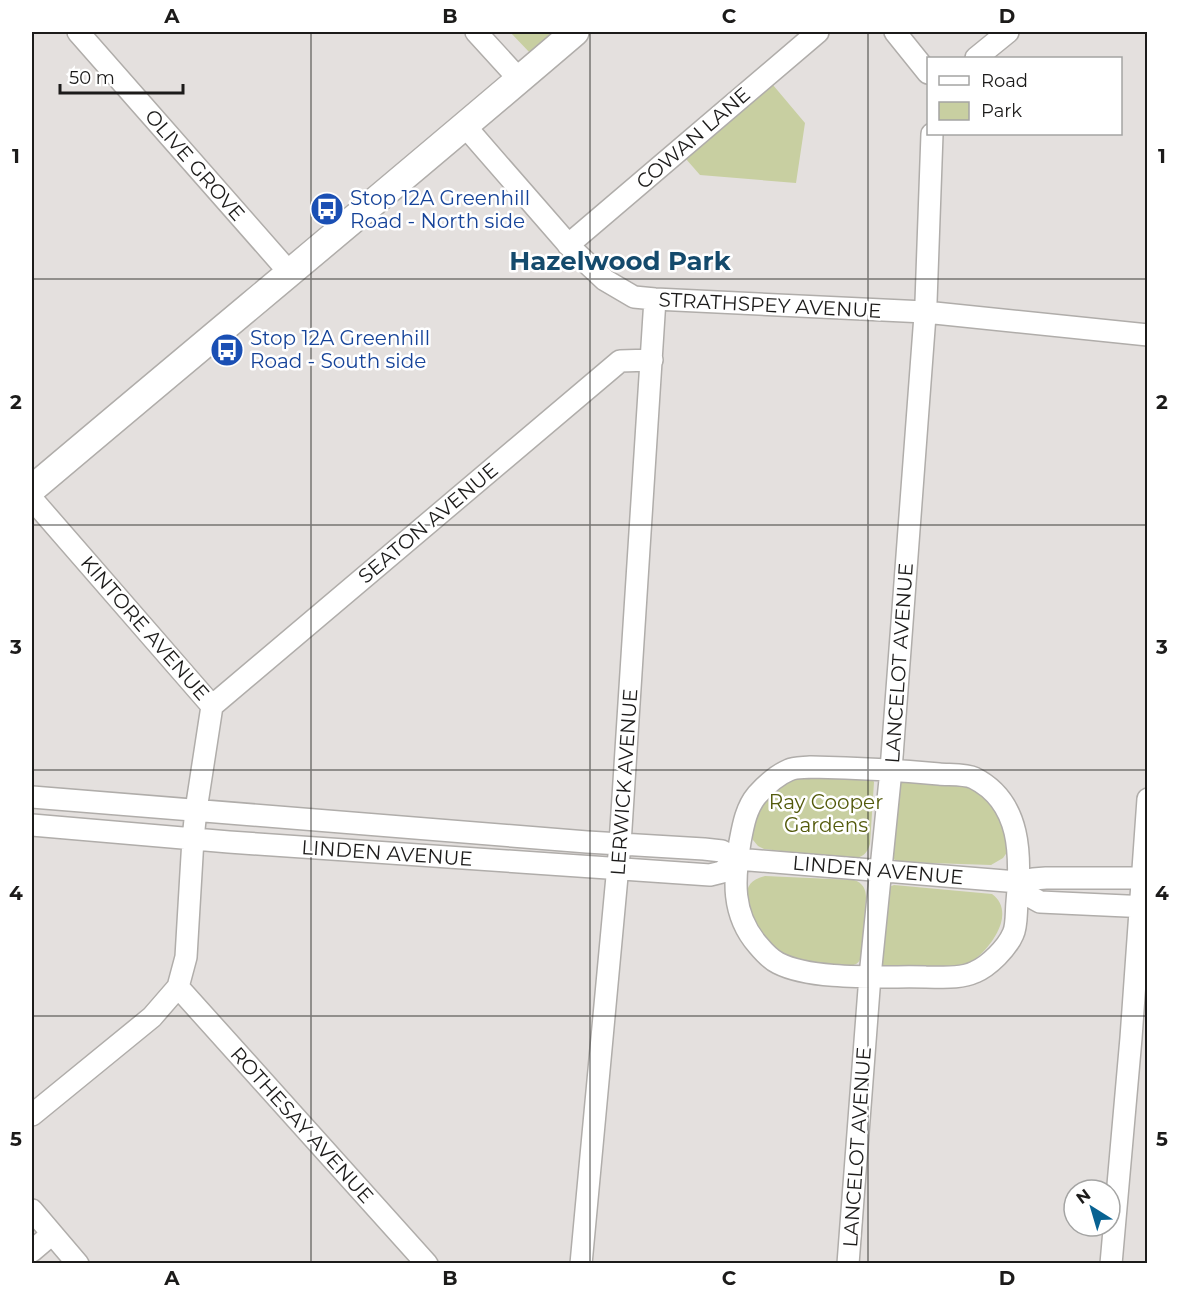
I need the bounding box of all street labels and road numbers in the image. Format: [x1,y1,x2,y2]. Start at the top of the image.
street label: COWAN LANE [631,82,755,194]
street label: OLIVE GROVE [140,104,250,226]
street label: STRATHSPEY AVENUE [658,287,882,323]
street label: SEATON AVENUE [353,458,503,588]
street label: KINTORE AVENUE [76,551,214,705]
street label: LANCELOT AVENUE [880,562,918,764]
street label: LERWICK AVENUE [605,688,643,876]
street label: LINDEN AVENUE [301,835,473,871]
street label: LINDEN AVENUE [791,851,965,889]
street label: ROTHESAY AVENUE [226,1042,378,1208]
street label: LANCELOT AVENUE [838,1046,876,1248]

